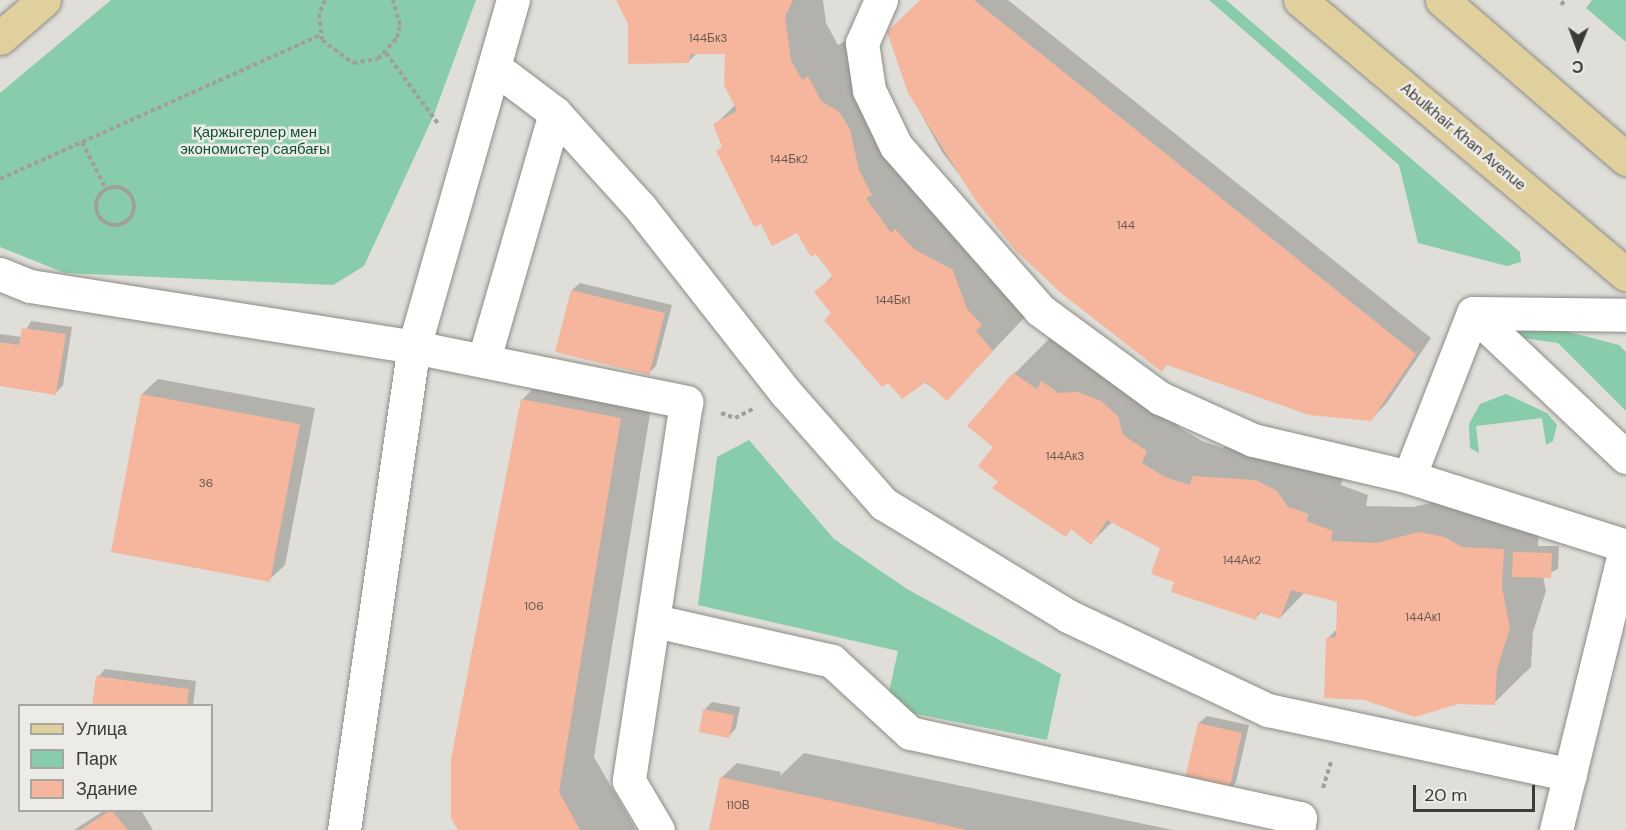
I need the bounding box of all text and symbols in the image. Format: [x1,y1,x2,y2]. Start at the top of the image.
north arrow [1548,18,1608,78]
house number: 144Бк3 [689,32,727,46]
text: С [1572,56,1584,77]
street label: Abulkhair Khan Avenue [1397,79,1529,195]
park label: Қаржыгерлер мен экономистер саябағы [180,123,330,158]
house number: 144Бк2 [770,153,808,167]
house number: 144 [1117,219,1135,233]
house number: 144Бк1 [875,294,911,308]
house number: 144Ак3 [1046,450,1084,464]
house number: 36 [199,477,213,491]
house number: 144Ак2 [1223,554,1261,568]
house number: 106 [524,600,544,614]
house number: 144Ак1 [1405,611,1441,625]
legend [18,704,213,812]
text: Улица [76,717,127,741]
text: Парк [76,747,117,771]
scale bar [1416,773,1538,811]
text: Здание [76,777,137,801]
text: 20 m [1424,783,1467,807]
house number: 110В [726,799,750,813]

